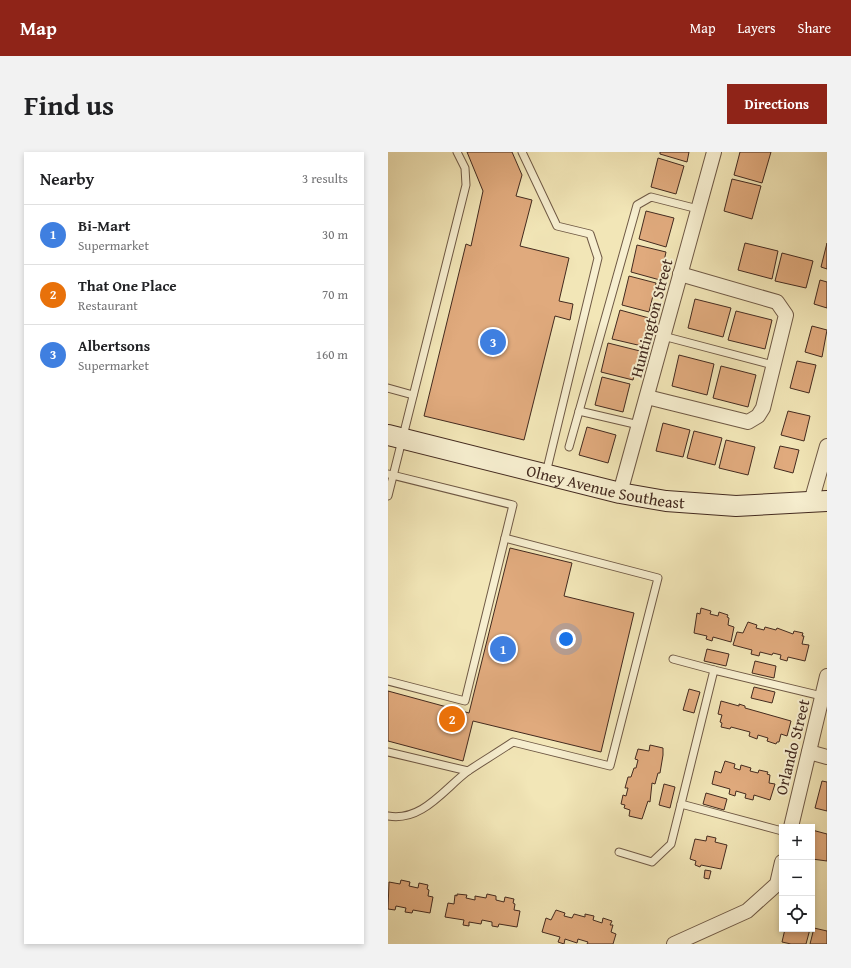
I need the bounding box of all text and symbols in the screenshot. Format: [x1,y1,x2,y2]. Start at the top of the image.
text: Map [20,14,57,42]
text: Map [690,18,716,38]
text: Layers [738,18,776,38]
text: Share [798,18,831,38]
text: Find us [24,84,114,125]
button: Directions [727,84,827,124]
text: Nearby [40,166,94,191]
text: 3 results [302,169,348,188]
text: Bi-Mart [78,215,131,236]
text: 1 [50,225,56,244]
text: 30 m [322,225,348,244]
text: Supermarket [78,236,149,255]
street label: Huntington Street [624,256,678,380]
text: That One Place [78,275,177,296]
text: 2 [50,285,56,304]
text: 70 m [322,285,348,304]
text: Restaurant [78,296,138,315]
pin: 3 [480,327,506,357]
text: Albertsons [78,335,150,356]
text: 3 [50,345,56,364]
text: 160 m [316,345,348,364]
text: Supermarket [78,356,149,375]
street label: Olney Avenue Southeast [524,458,686,514]
your location [556,629,576,649]
pin: 1 [490,634,516,664]
street label: Orlando Street [768,696,816,797]
pin: 2 [439,704,465,734]
map controls [779,824,815,932]
button: + [779,824,815,860]
button: − [779,860,815,896]
button: locate [779,896,815,932]

